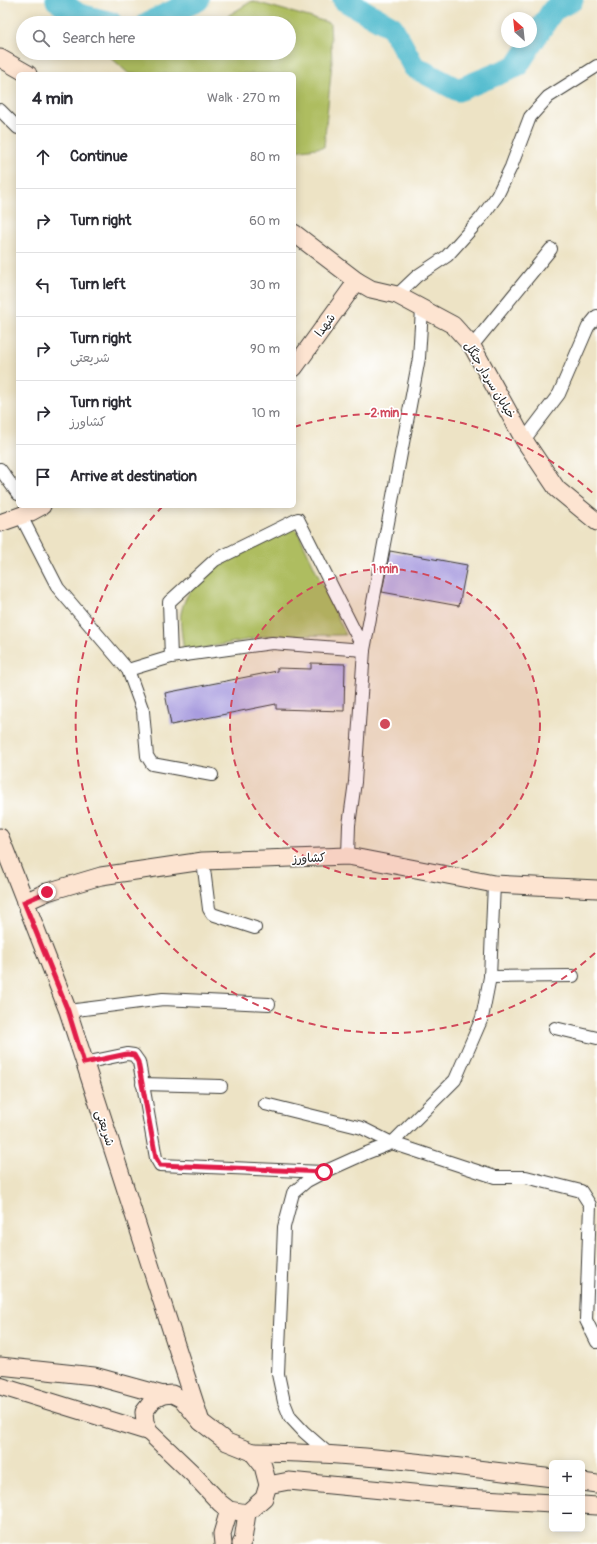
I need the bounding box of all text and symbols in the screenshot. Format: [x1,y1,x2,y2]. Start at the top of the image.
north arrow [501,12,537,48]
search box [16,16,296,60]
icon: search [30,27,52,49]
text: Search here [62,29,135,48]
text: 4 min [32,88,73,109]
text: Walk · 270 m [207,90,280,106]
icon: ahead [32,146,54,168]
text: Continue [70,147,128,166]
text: 80 m [250,149,280,165]
icon: right [32,210,54,232]
text: Turn right [70,211,131,230]
text: 60 m [249,213,280,229]
icon: left [32,274,54,296]
text: Turn left [70,275,126,294]
text: 30 m [250,277,280,293]
street label: شهدا [312,311,339,340]
text: Turn right [70,329,131,348]
icon: right [32,338,54,360]
street label: خیابان سردار جنگل [461,339,518,422]
text: 90 m [250,341,280,357]
text: شریعتی [70,350,110,366]
text: Turn right [70,393,131,412]
icon: right [32,402,54,424]
text: 10 m [252,405,280,421]
text: 2 min [371,406,400,421]
text: کشاورز [70,414,106,430]
icon: arrive [32,466,54,488]
text: Arrive at destination [70,467,197,486]
text: 1 min [372,562,399,577]
centre of rings [378,717,392,731]
street label: کشاورز [291,850,326,867]
route end [38,883,56,901]
street label: شریعتی [92,1108,117,1148]
route start [315,1163,333,1181]
map controls [549,1460,585,1532]
button: + [549,1460,585,1496]
button: − [549,1496,585,1532]

